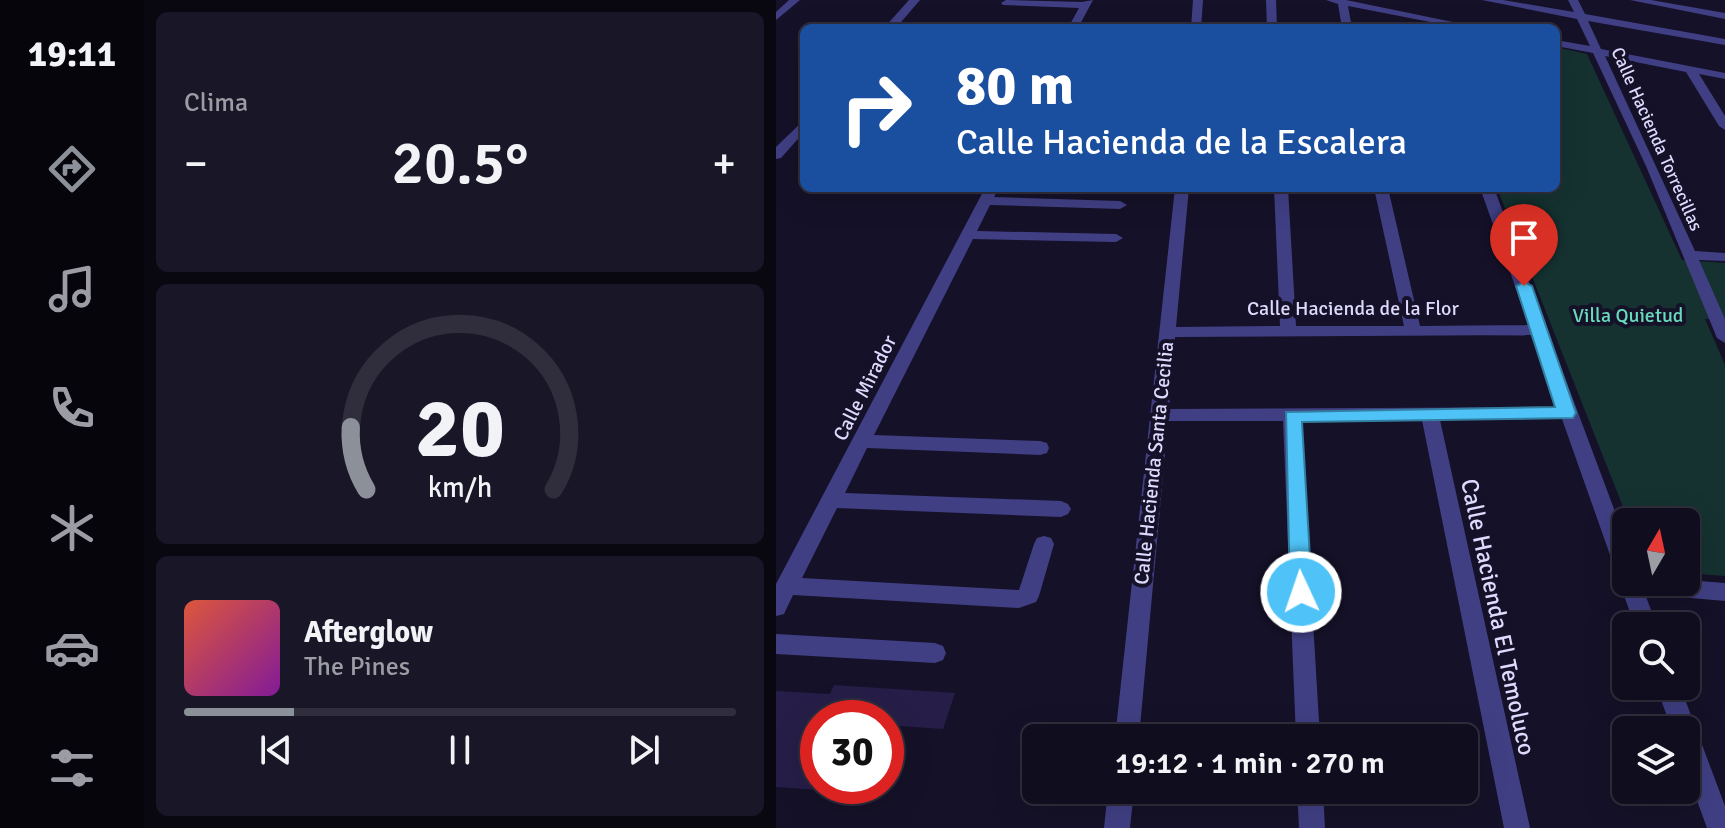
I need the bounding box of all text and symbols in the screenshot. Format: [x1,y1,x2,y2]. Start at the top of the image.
text: 19:11 [28,32,116,77]
street label: Calle Hacienda Torrecillas [1607,44,1708,234]
text: 80 m [956,51,1074,120]
icon: right [824,56,928,160]
text: Clima [184,87,248,119]
text: Calle Hacienda de la Escalera [956,120,1407,165]
text: 20.5° [392,127,528,201]
text: − [184,137,208,191]
text: + [712,137,736,191]
icon: directions [44,141,100,197]
pin [1490,204,1558,286]
icon: arrive [1502,216,1546,260]
icon: music [44,261,100,317]
street label: Calle Hacienda de la Flor [1247,296,1460,321]
park label: Villa Quietud [1573,303,1683,328]
street label: Calle Mirador [828,331,903,445]
street label: Calle Hacienda Santa Cecilia [1129,340,1179,586]
text: 20 [415,378,505,480]
icon: phone [44,380,100,436]
text: km/h [428,470,492,505]
street label: Calle Hacienda El Temoluco [1454,476,1542,758]
icon: climate [44,500,100,556]
north arrow [1612,508,1700,596]
map controls [1612,508,1700,804]
position arrow [1259,550,1343,634]
button: search [1612,612,1700,700]
text: Afterglow [304,614,433,651]
icon: car [44,620,100,676]
text: The Pines [304,651,410,683]
speed limit sign: 30 [800,700,904,804]
button: layers [1612,716,1700,804]
icon: previous [254,728,298,772]
icon: pause [438,728,482,772]
icon: next [622,728,666,772]
icon: filters [44,740,100,796]
text: 19:12 · 1 min · 270 m [1115,745,1385,782]

